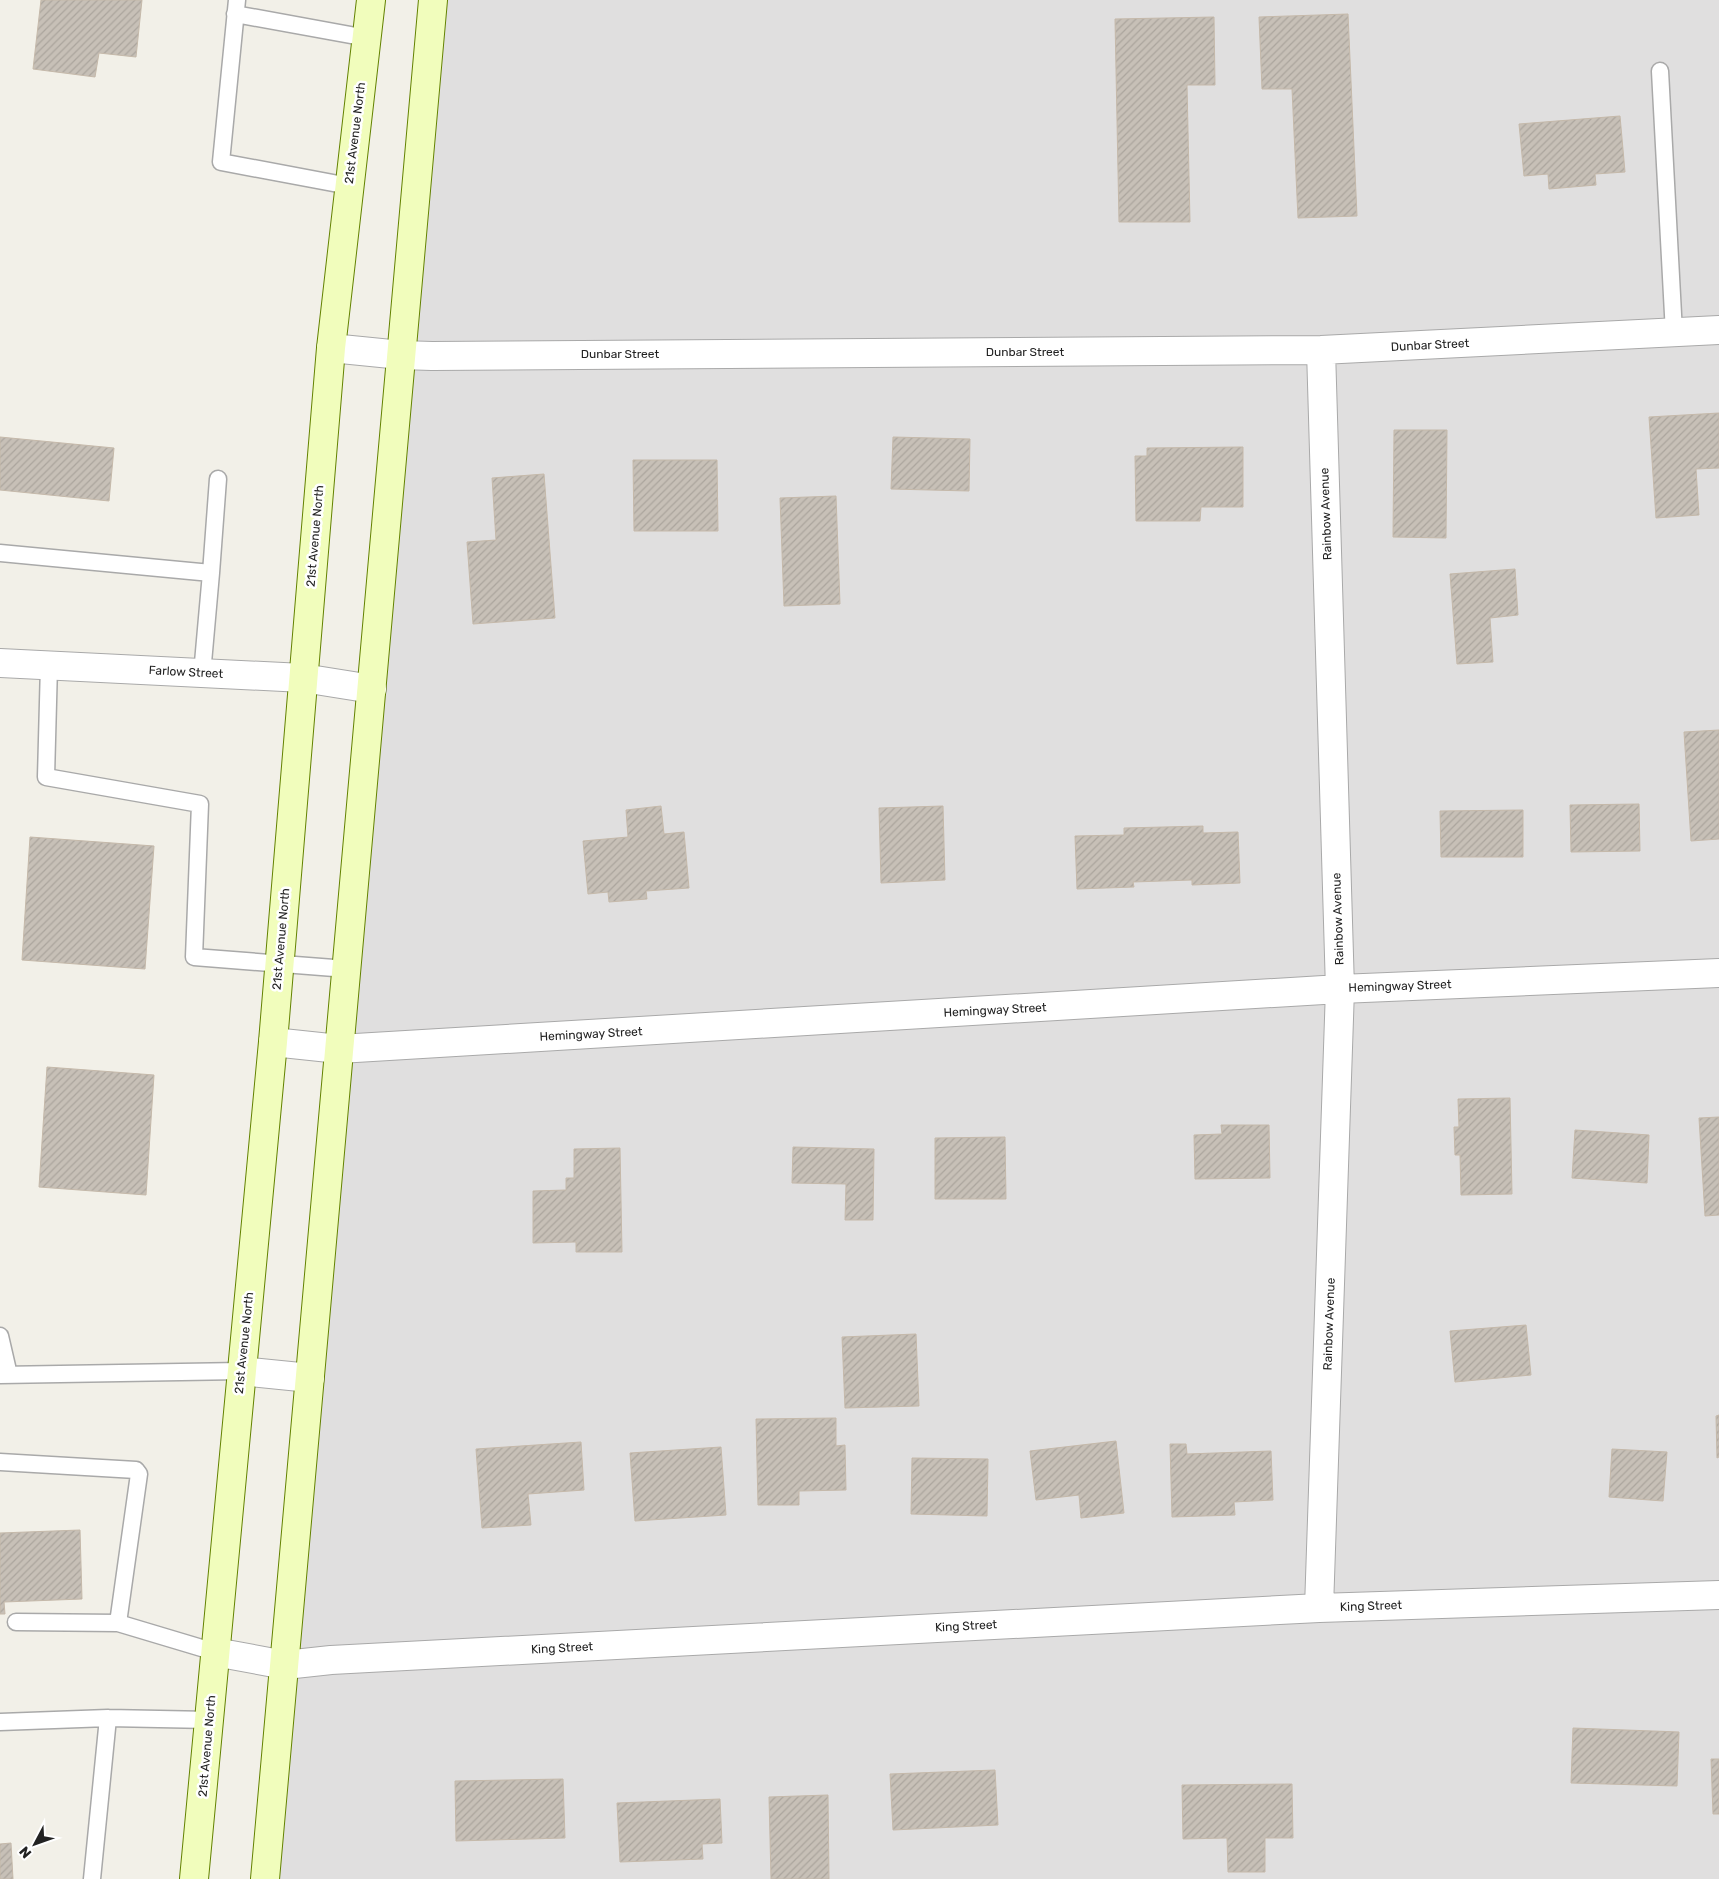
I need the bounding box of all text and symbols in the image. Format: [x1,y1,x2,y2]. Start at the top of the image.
street label: 21st Avenue North [342,81,368,185]
street label: Dunbar Street [1390,336,1470,354]
street label: Dunbar Street [986,345,1065,359]
street label: Dunbar Street [581,347,660,361]
street label: Rainbow Avenue [1317,467,1335,560]
street label: 21st Avenue North [304,484,326,588]
street label: Farlow Street [148,663,224,681]
street label: Rainbow Avenue [1329,872,1347,965]
street label: 21st Avenue North [270,887,292,991]
street label: Hemingway Street [1348,977,1452,995]
street label: Hemingway Street [943,1000,1047,1020]
street label: Hemingway Street [539,1024,643,1044]
street label: Rainbow Avenue [1320,1277,1338,1370]
street label: 21st Avenue North [232,1291,256,1395]
street label: King Street [1340,1598,1403,1614]
street label: King Street [935,1617,998,1635]
street label: King Street [531,1639,594,1657]
street label: 21st Avenue North [196,1694,218,1798]
north arrow [10,1819,60,1869]
text: N [16,1843,35,1862]

